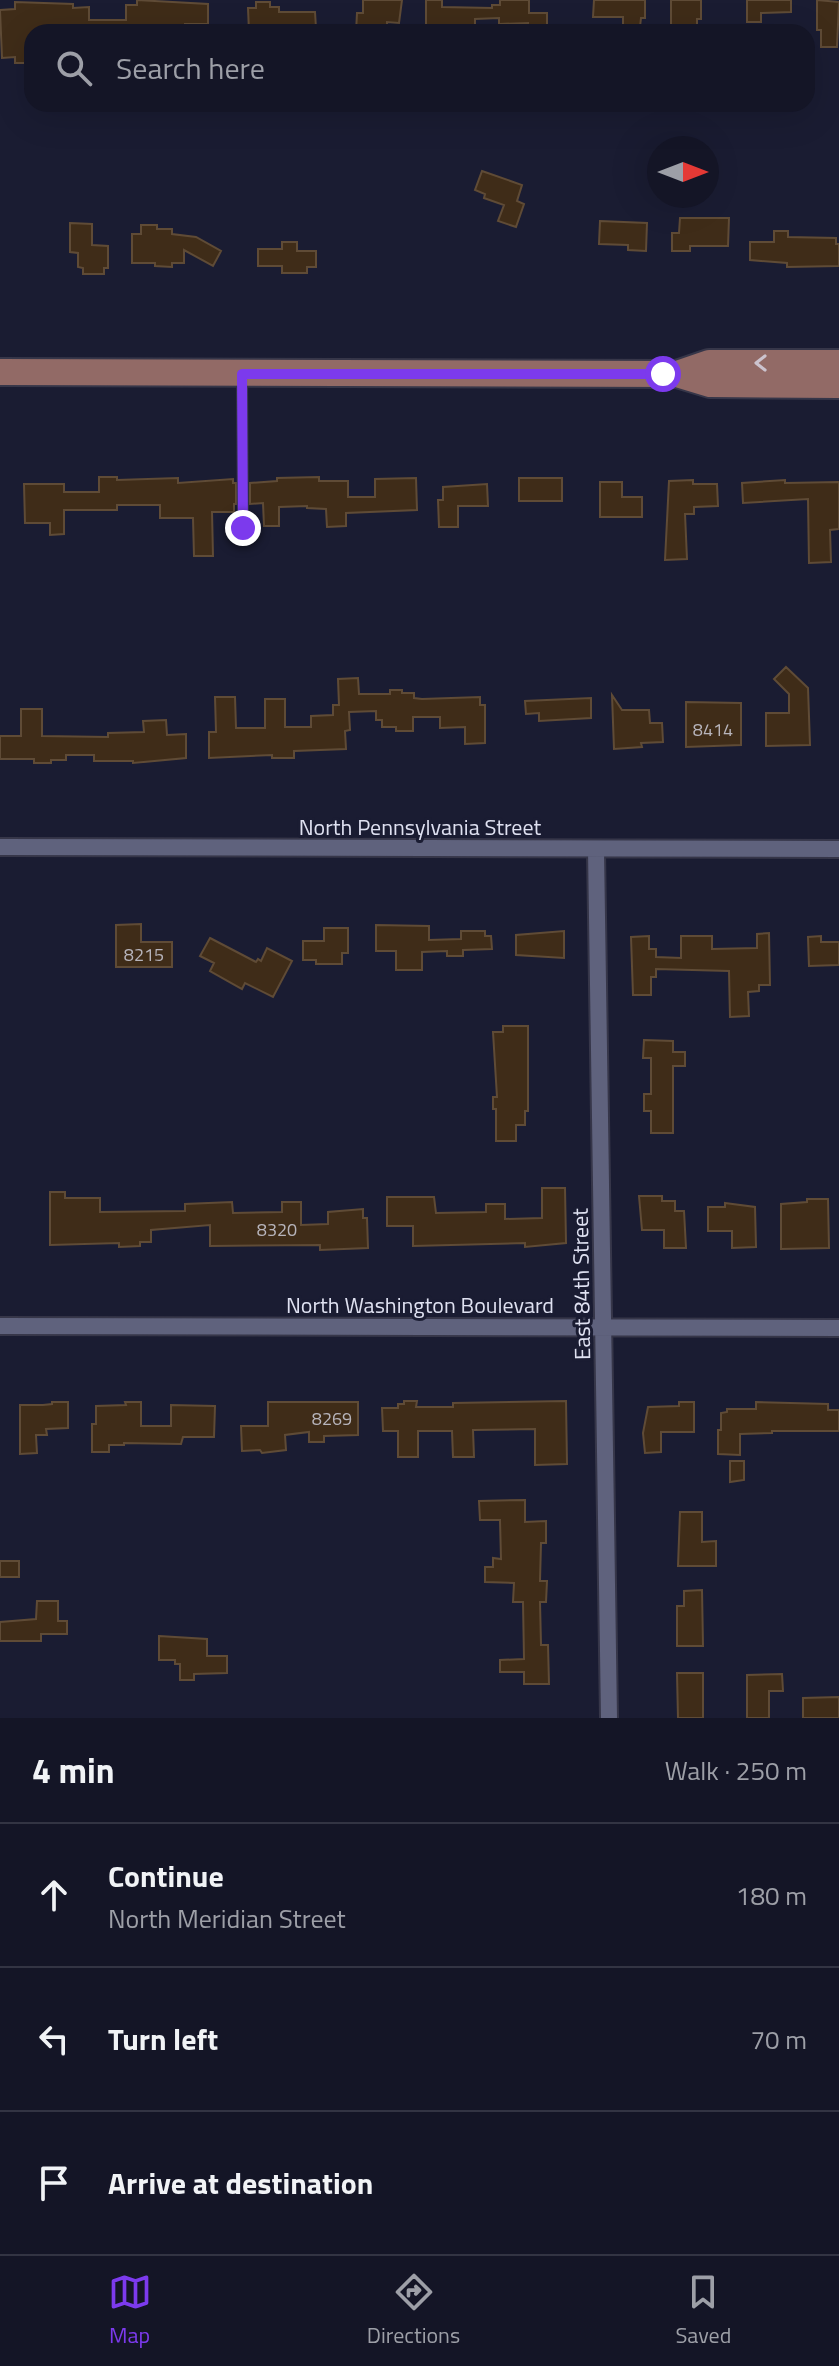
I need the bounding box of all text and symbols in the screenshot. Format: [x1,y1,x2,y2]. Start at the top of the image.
search box [24,24,815,112]
text: Search here [116,45,265,91]
icon: search [52,46,96,90]
north arrow [647,136,719,208]
one-way arrow [754,354,767,372]
route start [645,356,681,392]
route end [225,510,261,546]
house number: 8414 [693,716,733,743]
street label: North Pennsylvania Street [299,810,542,844]
house number: 8215 [124,941,164,968]
street label: East 84th Street [563,1208,599,1360]
house number: 8320 [257,1216,297,1243]
street label: North Washington Boulevard [286,1288,554,1322]
house number: 8269 [312,1405,352,1432]
text: 4 min [32,1744,115,1796]
text: Walk · 250 m [665,1751,807,1790]
text: Continue [108,1853,224,1899]
icon: ahead [32,1873,76,1917]
text: 180 m [736,1876,807,1915]
text: North Meridian Street [108,1899,346,1938]
text: Turn left [108,2016,218,2062]
icon: left [32,2017,76,2061]
text: 70 m [750,2020,807,2059]
text: Arrive at destination [108,2160,373,2206]
icon: arrive [32,2161,76,2205]
tab: Map [108,2270,152,2352]
tab: Directions [367,2270,460,2352]
tab: Saved [675,2270,731,2352]

